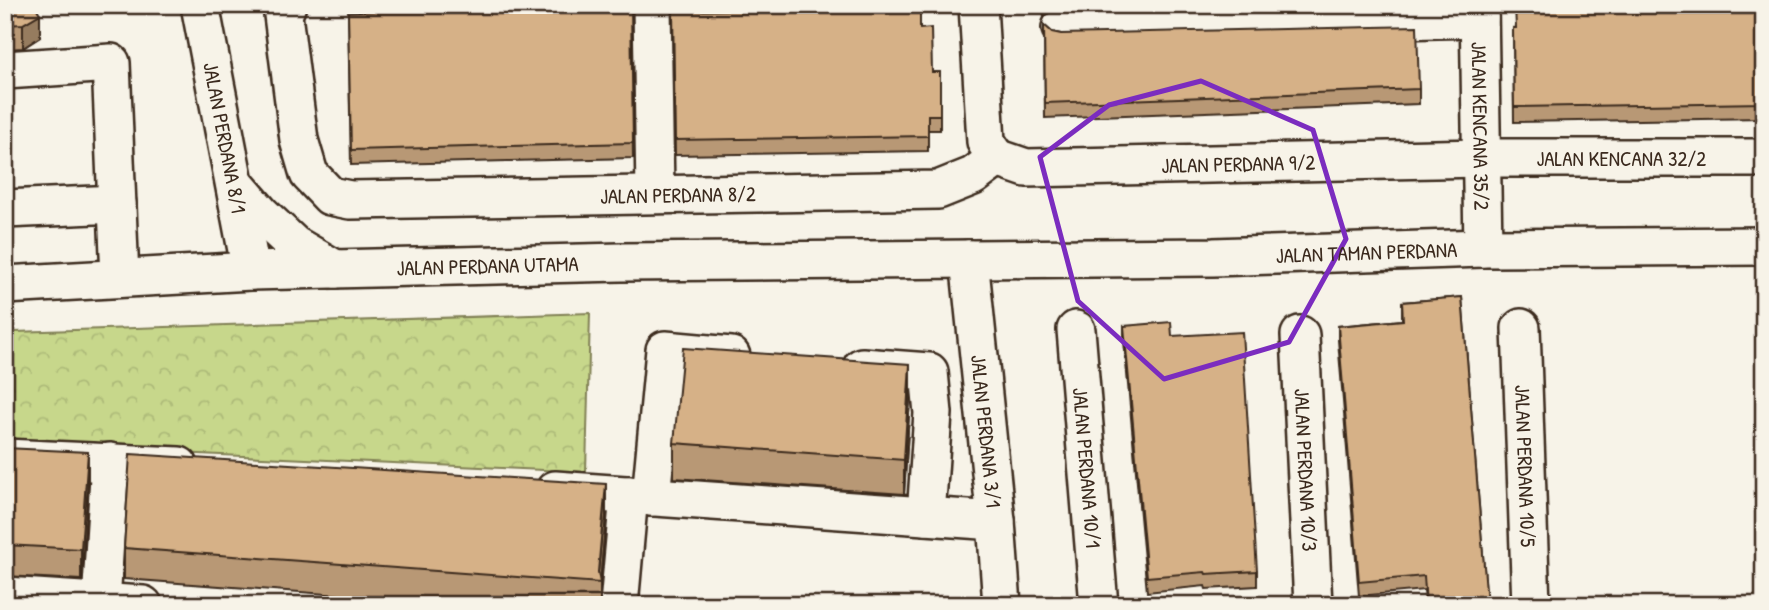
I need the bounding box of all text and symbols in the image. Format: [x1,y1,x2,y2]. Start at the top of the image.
street label: JALAN KENCANA 35/2 [1465,41,1497,211]
street label: JALAN PERDANA 8/1 [197,60,254,216]
street label: JALAN KENCANA 32/2 [1536,144,1706,173]
street label: JALAN PERDANA 9/2 [1161,147,1316,180]
street label: JALAN PERDANA 8/2 [600,179,756,210]
street label: JALAN TAMAN PERDANA [1275,234,1458,269]
street label: JALAN PERDANA UTAMA [396,249,579,282]
street label: JALAN PERDANA 3/1 [964,353,1009,509]
street label: JALAN PERDANA 10/5 [1509,384,1543,548]
street label: JALAN PERDANA 10/1 [1066,386,1109,549]
street label: JALAN PERDANA 10/3 [1288,388,1325,552]

